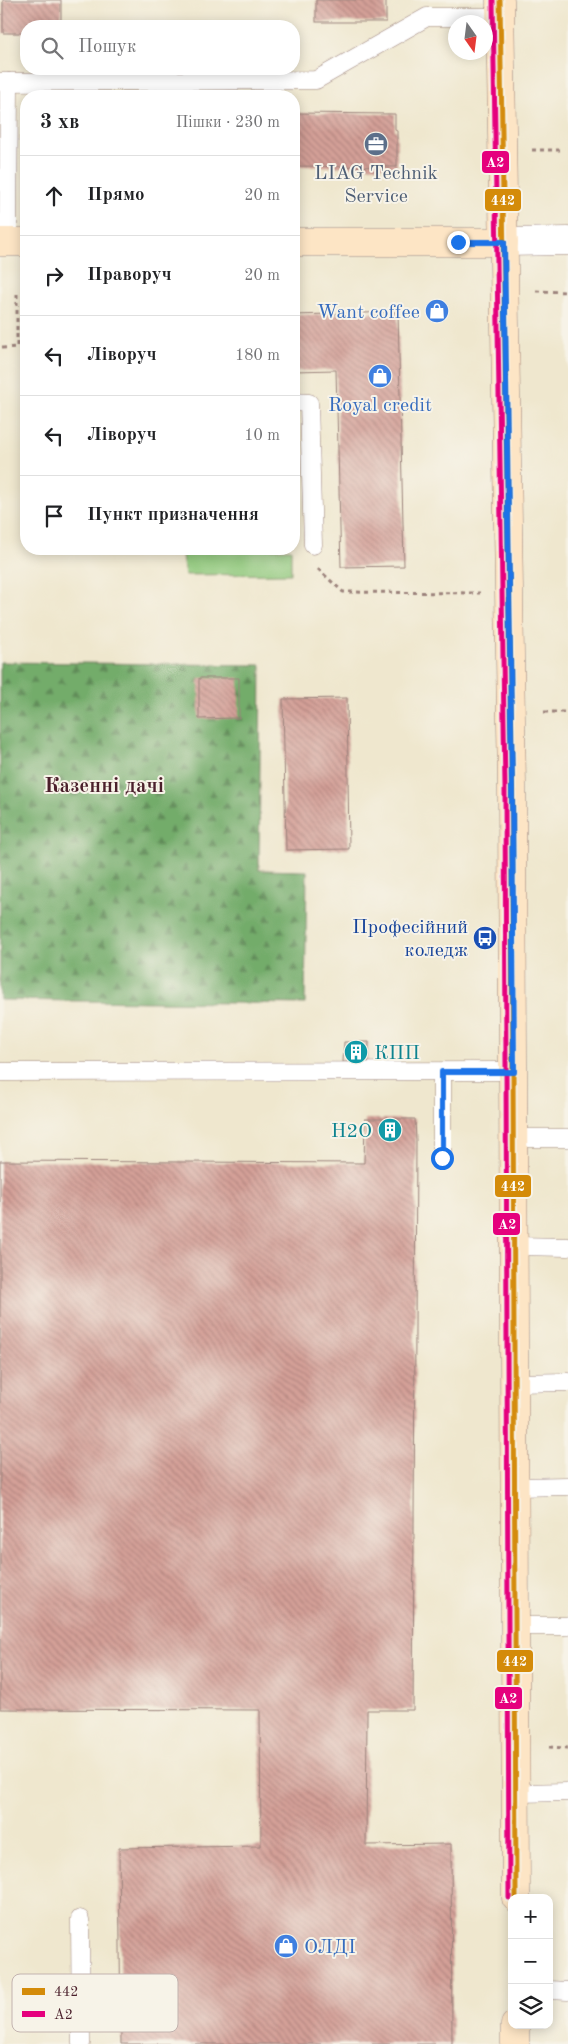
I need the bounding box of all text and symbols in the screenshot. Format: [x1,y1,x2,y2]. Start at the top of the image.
north arrow [448,15,493,60]
search box [20,20,300,75]
icon: search [38,34,66,62]
text: Пошук [78,38,136,57]
text: 3 хв [40,112,79,133]
text: Пішки · 230 m [176,115,280,131]
office icon: LIAG Technik Service [363,131,389,157]
line badge: А2 [481,150,510,174]
text: А2 [486,156,504,170]
place label: LIAG Technik Service [314,164,438,207]
icon: ahead [40,182,68,210]
text: Прямо [87,186,145,205]
text: 20 m [244,188,280,204]
line badge: 442 [484,188,522,212]
text: 442 [491,194,515,208]
route end [447,231,470,254]
icon: right [40,262,68,290]
text: Праворуч [87,266,172,285]
text: 20 m [244,268,280,284]
shop icon: Want coffee [424,298,450,324]
place label: Want coffee [317,303,420,323]
icon: left [40,342,68,370]
text: Ліворуч [87,346,157,365]
text: 180 m [235,348,280,364]
shop icon: Royal credit [367,363,393,389]
place label: Royal credit [328,396,432,416]
icon: left [40,422,68,450]
text: Ліворуч [87,426,157,445]
text: 10 m [244,428,280,444]
icon: arrive [40,502,68,530]
text: Пункт призначення [87,506,259,525]
district label: Казенні дачі [44,776,164,797]
place label: Професійний коледж [352,918,468,961]
bus stop icon: Професійний коледж [472,925,498,951]
building icon: КПП [343,1039,369,1065]
place label: КПП [374,1044,420,1064]
building icon: H2O [377,1117,403,1143]
place label: H2O [331,1122,372,1142]
route start [431,1147,454,1170]
line badge: 442 [494,1174,532,1198]
text: 442 [501,1180,525,1194]
line badge: А2 [492,1212,521,1236]
text: А2 [498,1218,516,1232]
line badge: 442 [496,1649,534,1673]
text: 442 [503,1655,527,1669]
line badge: А2 [494,1686,523,1710]
text: А2 [499,1692,517,1706]
map controls [508,1894,553,2029]
button: + [508,1894,553,1939]
shop icon: ОЛДІ [273,1933,299,1959]
place label: ОЛДІ [304,1938,356,1958]
button: − [508,1939,553,1984]
legend [12,1974,178,2032]
button: layers [508,1984,553,2029]
text: 442 [54,1985,78,1999]
text: А2 [54,2008,73,2022]

